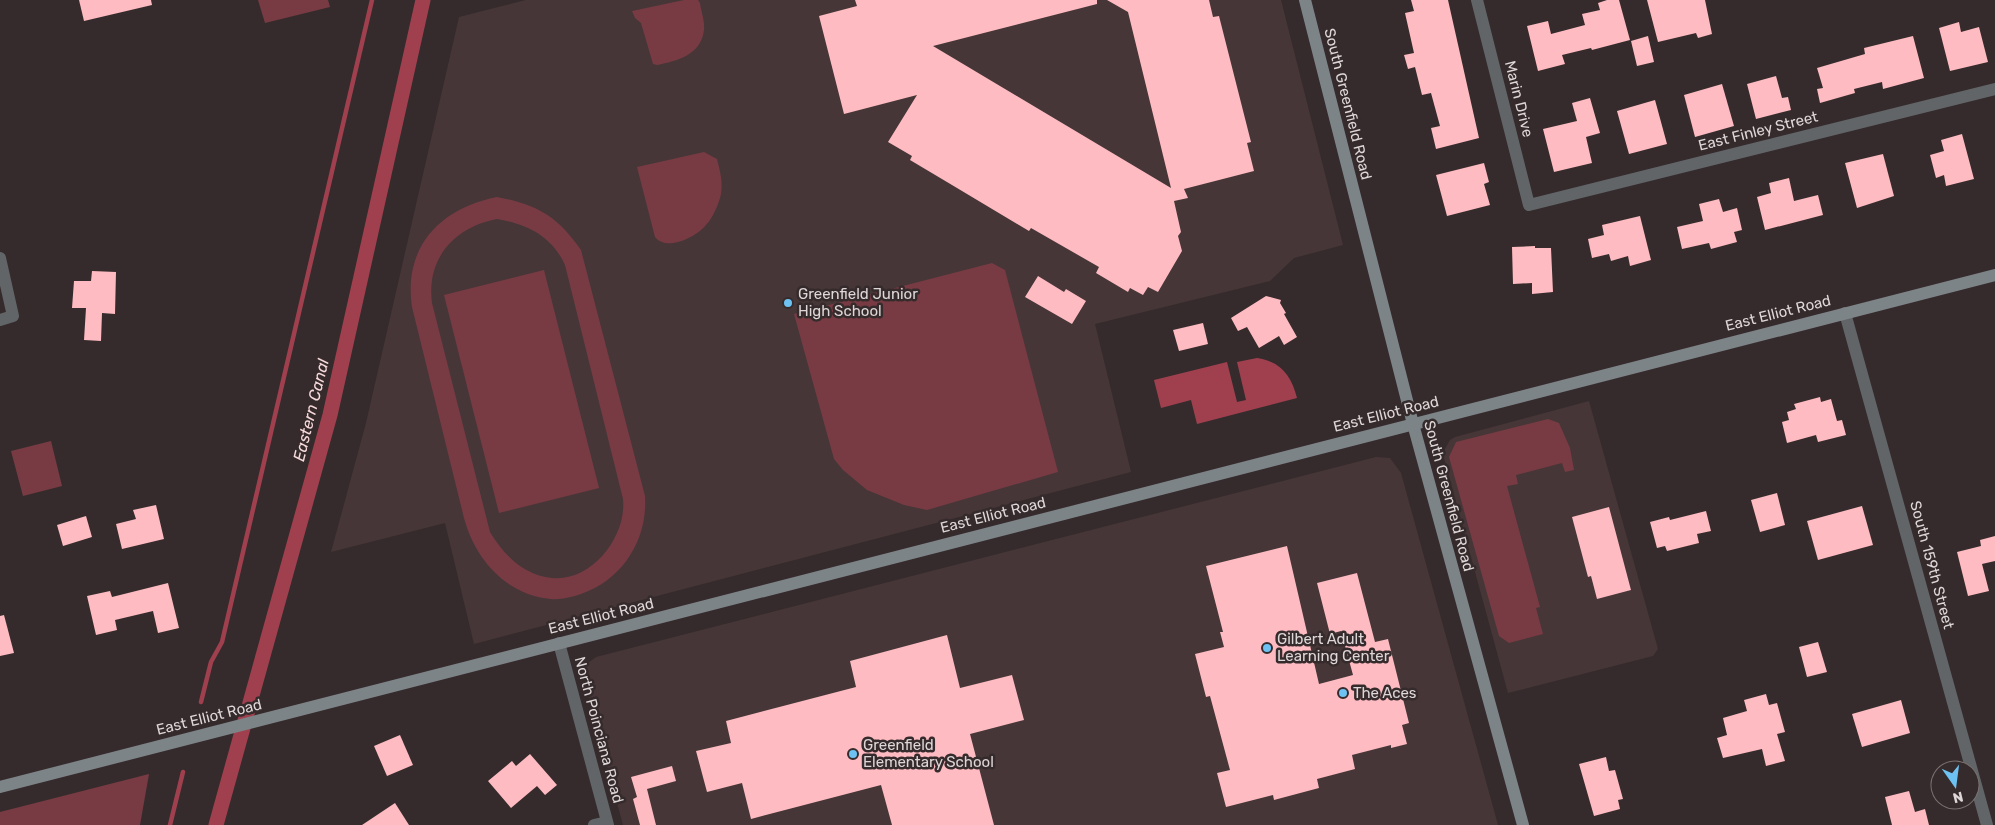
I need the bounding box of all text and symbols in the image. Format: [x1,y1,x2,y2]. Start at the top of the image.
street label: South Greenfield Road [1320,26,1376,182]
street label: Marin Drive [1501,59,1537,139]
street label: East Finley Street [1696,107,1820,155]
place label: Greenfield Junior High School [798,285,918,320]
street label: East Elliot Road [1723,291,1833,335]
marker: Greenfield Junior High School [782,297,794,309]
water label: Eastern Canal [289,356,333,463]
street label: East Elliot Road [1331,392,1441,436]
street label: South Greenfield Road [1420,419,1478,573]
street label: East Elliot Road [938,493,1048,537]
street label: South 159th Street [1906,499,1958,631]
street label: East Elliot Road [546,594,656,638]
place label: Gilbert Adult Learning Center [1277,630,1390,665]
marker: Gilbert Adult Learning Center [1261,642,1273,654]
street label: North Poinciana Road [571,655,627,805]
place label: The Aces [1353,684,1417,702]
marker: The Aces [1337,687,1349,699]
street label: East Elliot Road [154,695,264,739]
place label: Greenfield Elementary School [863,736,994,771]
marker: Greenfield Elementary School [847,748,859,760]
north arrow [1930,760,1980,810]
text: N [1951,788,1965,807]

